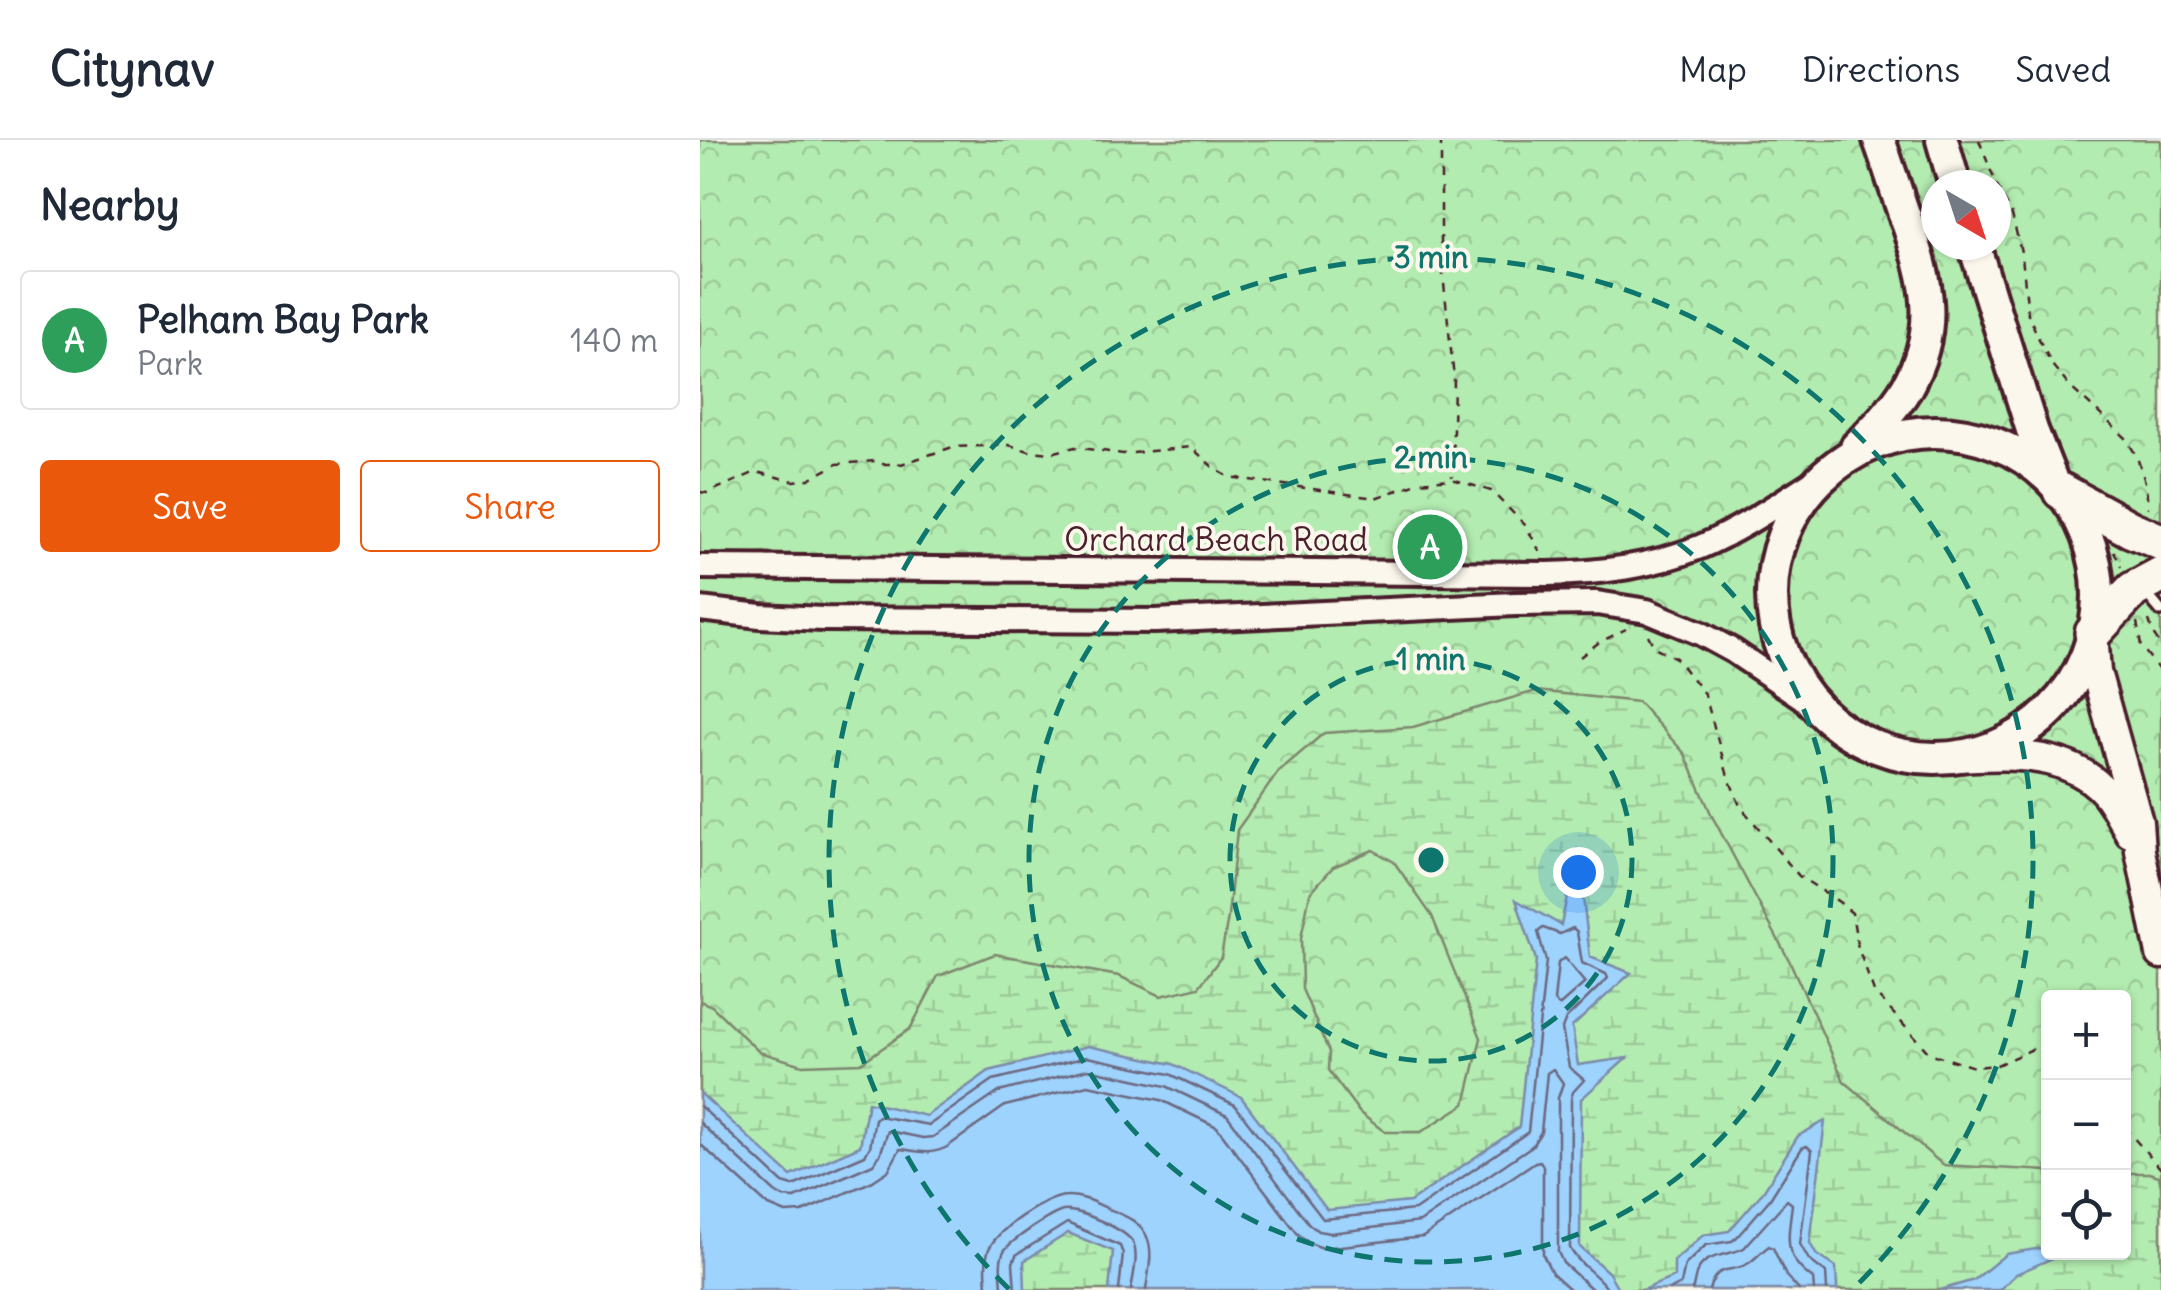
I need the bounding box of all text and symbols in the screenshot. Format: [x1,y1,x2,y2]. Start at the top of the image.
text: Citynav [50,39,214,99]
text: Map [1679,47,1747,91]
text: Directions [1802,47,1960,91]
text: Saved [2015,47,2111,91]
north arrow [1921,170,2011,260]
text: Nearby [40,179,179,231]
text: 3 min [1394,238,1468,276]
text: Pelham Bay Park [137,296,429,343]
text: A [64,320,85,361]
text: 140 m [570,320,658,361]
text: Park [137,343,203,384]
text: 2 min [1394,438,1468,476]
button: Save [40,460,340,552]
button: Share [360,460,660,552]
pin: A [1398,510,1462,584]
street label: Orchard Beach Road [1064,519,1368,560]
text: 1 min [1396,640,1466,678]
centre of rings [1413,842,1449,878]
your location [1553,847,1604,898]
map controls [2041,990,2131,1260]
button: + [2041,990,2131,1080]
button: − [2041,1080,2131,1170]
button: locate [2041,1170,2131,1260]

